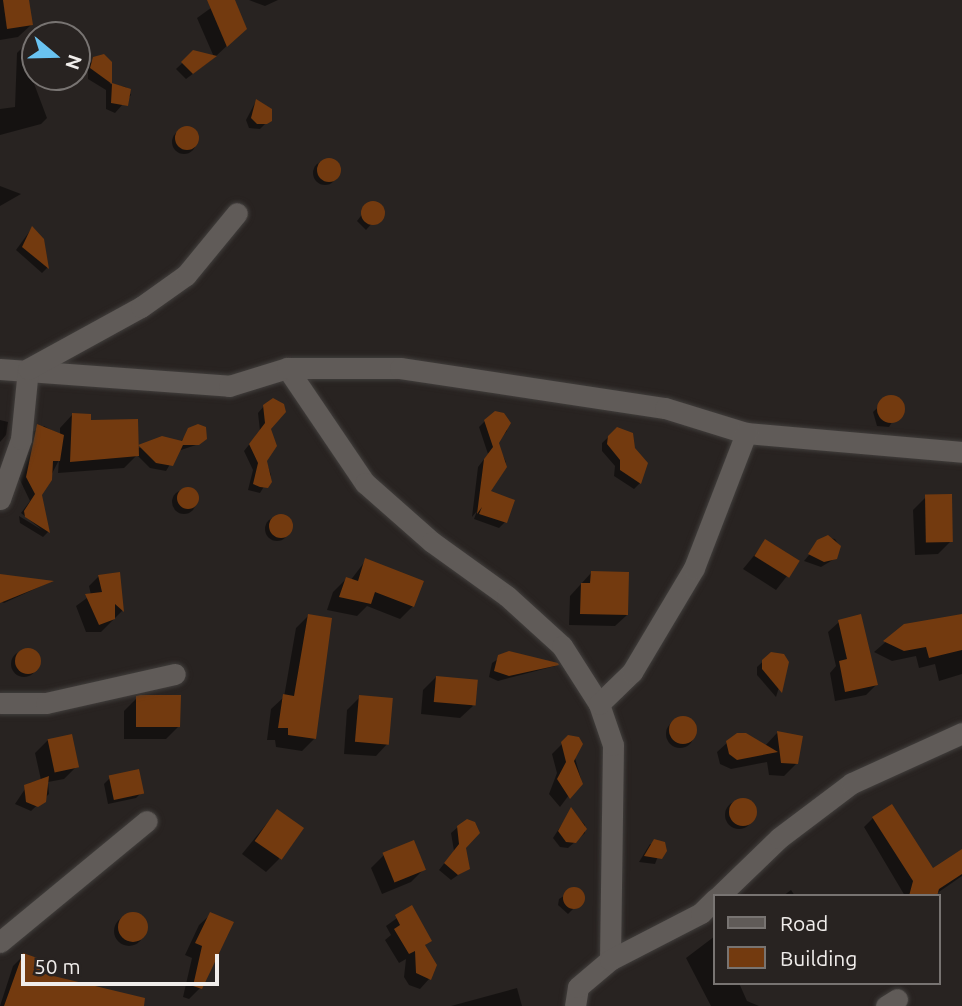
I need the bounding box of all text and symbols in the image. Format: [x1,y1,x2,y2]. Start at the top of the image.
north arrow [21,21,91,91]
text: N [61,52,87,72]
legend [713,894,941,985]
text: Road [780,911,828,935]
scale bar [24,940,222,984]
text: Building [780,946,857,970]
text: 50 m [34,954,81,978]

